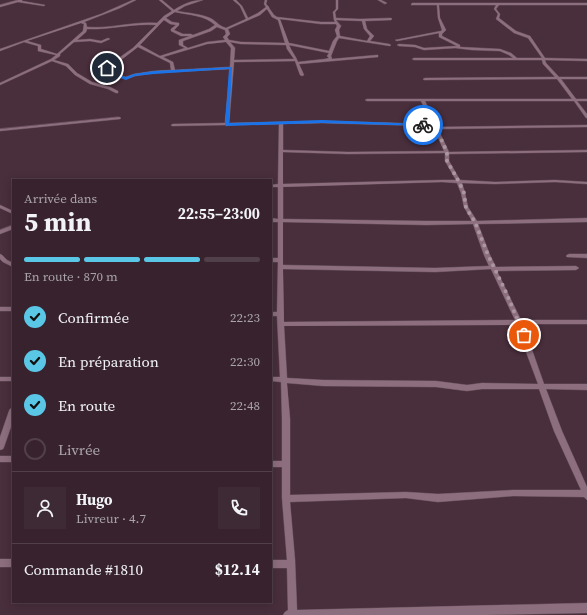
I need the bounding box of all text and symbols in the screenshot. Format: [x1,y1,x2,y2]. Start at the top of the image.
pin [90,51,124,85]
icon: home [96,57,118,79]
courier [403,105,443,145]
icon: bike [412,114,434,136]
text: Arrivée dans [24,190,97,207]
text: 22:55–23:00 [178,203,260,224]
text: 5 min [24,204,91,240]
text: En route · 870 m [24,268,118,285]
icon: check [24,306,46,328]
text: Confirmée [58,307,129,328]
text: 22:23 [230,309,260,326]
pin [507,318,541,352]
icon: bag [513,324,535,346]
icon: check [24,350,46,372]
text: En préparation [58,351,159,372]
text: 22:30 [230,353,260,370]
icon: check [24,394,46,416]
text: En route [58,395,115,416]
text: 22:48 [230,397,260,414]
text: Livrée [58,439,100,460]
button: person [24,487,66,529]
button: phone [218,487,260,529]
text: Hugo [76,489,113,510]
text: Livreur · 4.7 [76,510,146,527]
text: Commande #1810 [24,559,143,580]
text: $12.14 [215,559,260,580]

